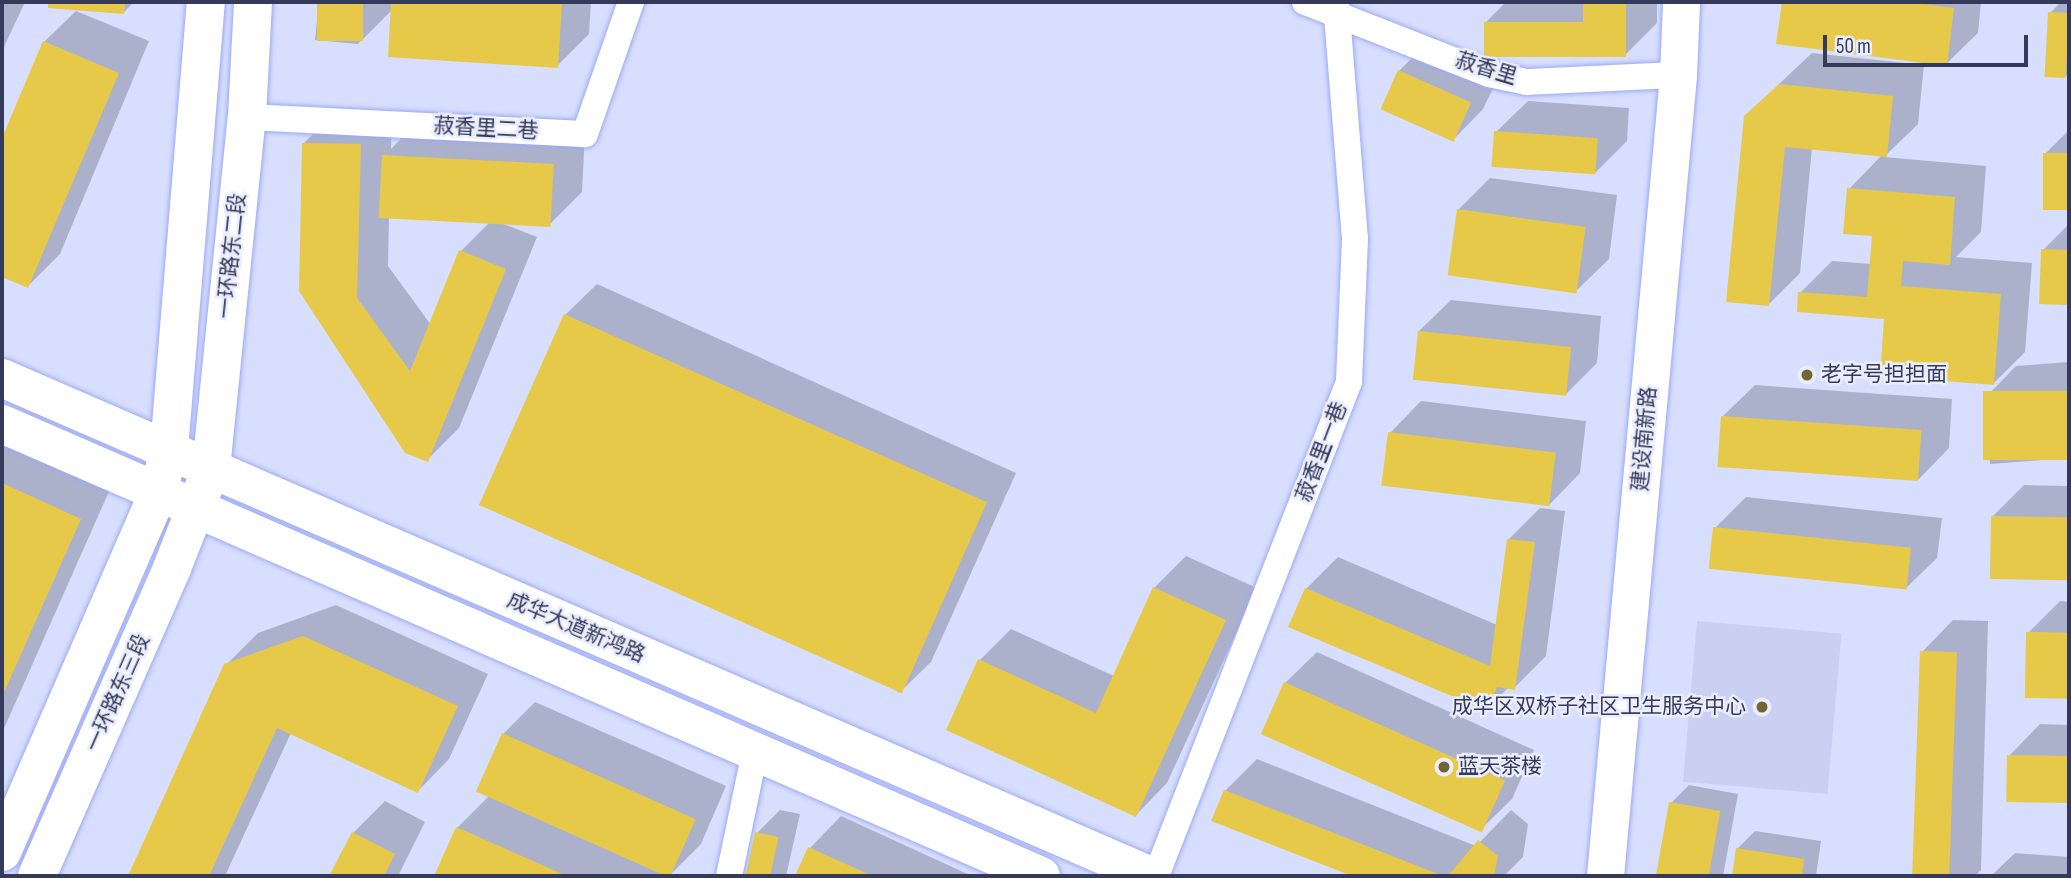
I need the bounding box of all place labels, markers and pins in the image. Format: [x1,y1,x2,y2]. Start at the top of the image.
place label: 老字号担担面 [1821,362,1947,388]
marker: 老字号担担面 [1799,367,1815,383]
place label: 成华区双桥子社区卫生服务中心 [1452,694,1746,720]
marker: 成华区双桥子社区卫生服务中心 [1752,697,1772,717]
place label: 蓝天茶楼 [1458,754,1542,780]
marker: 蓝天茶楼 [1436,759,1452,775]

